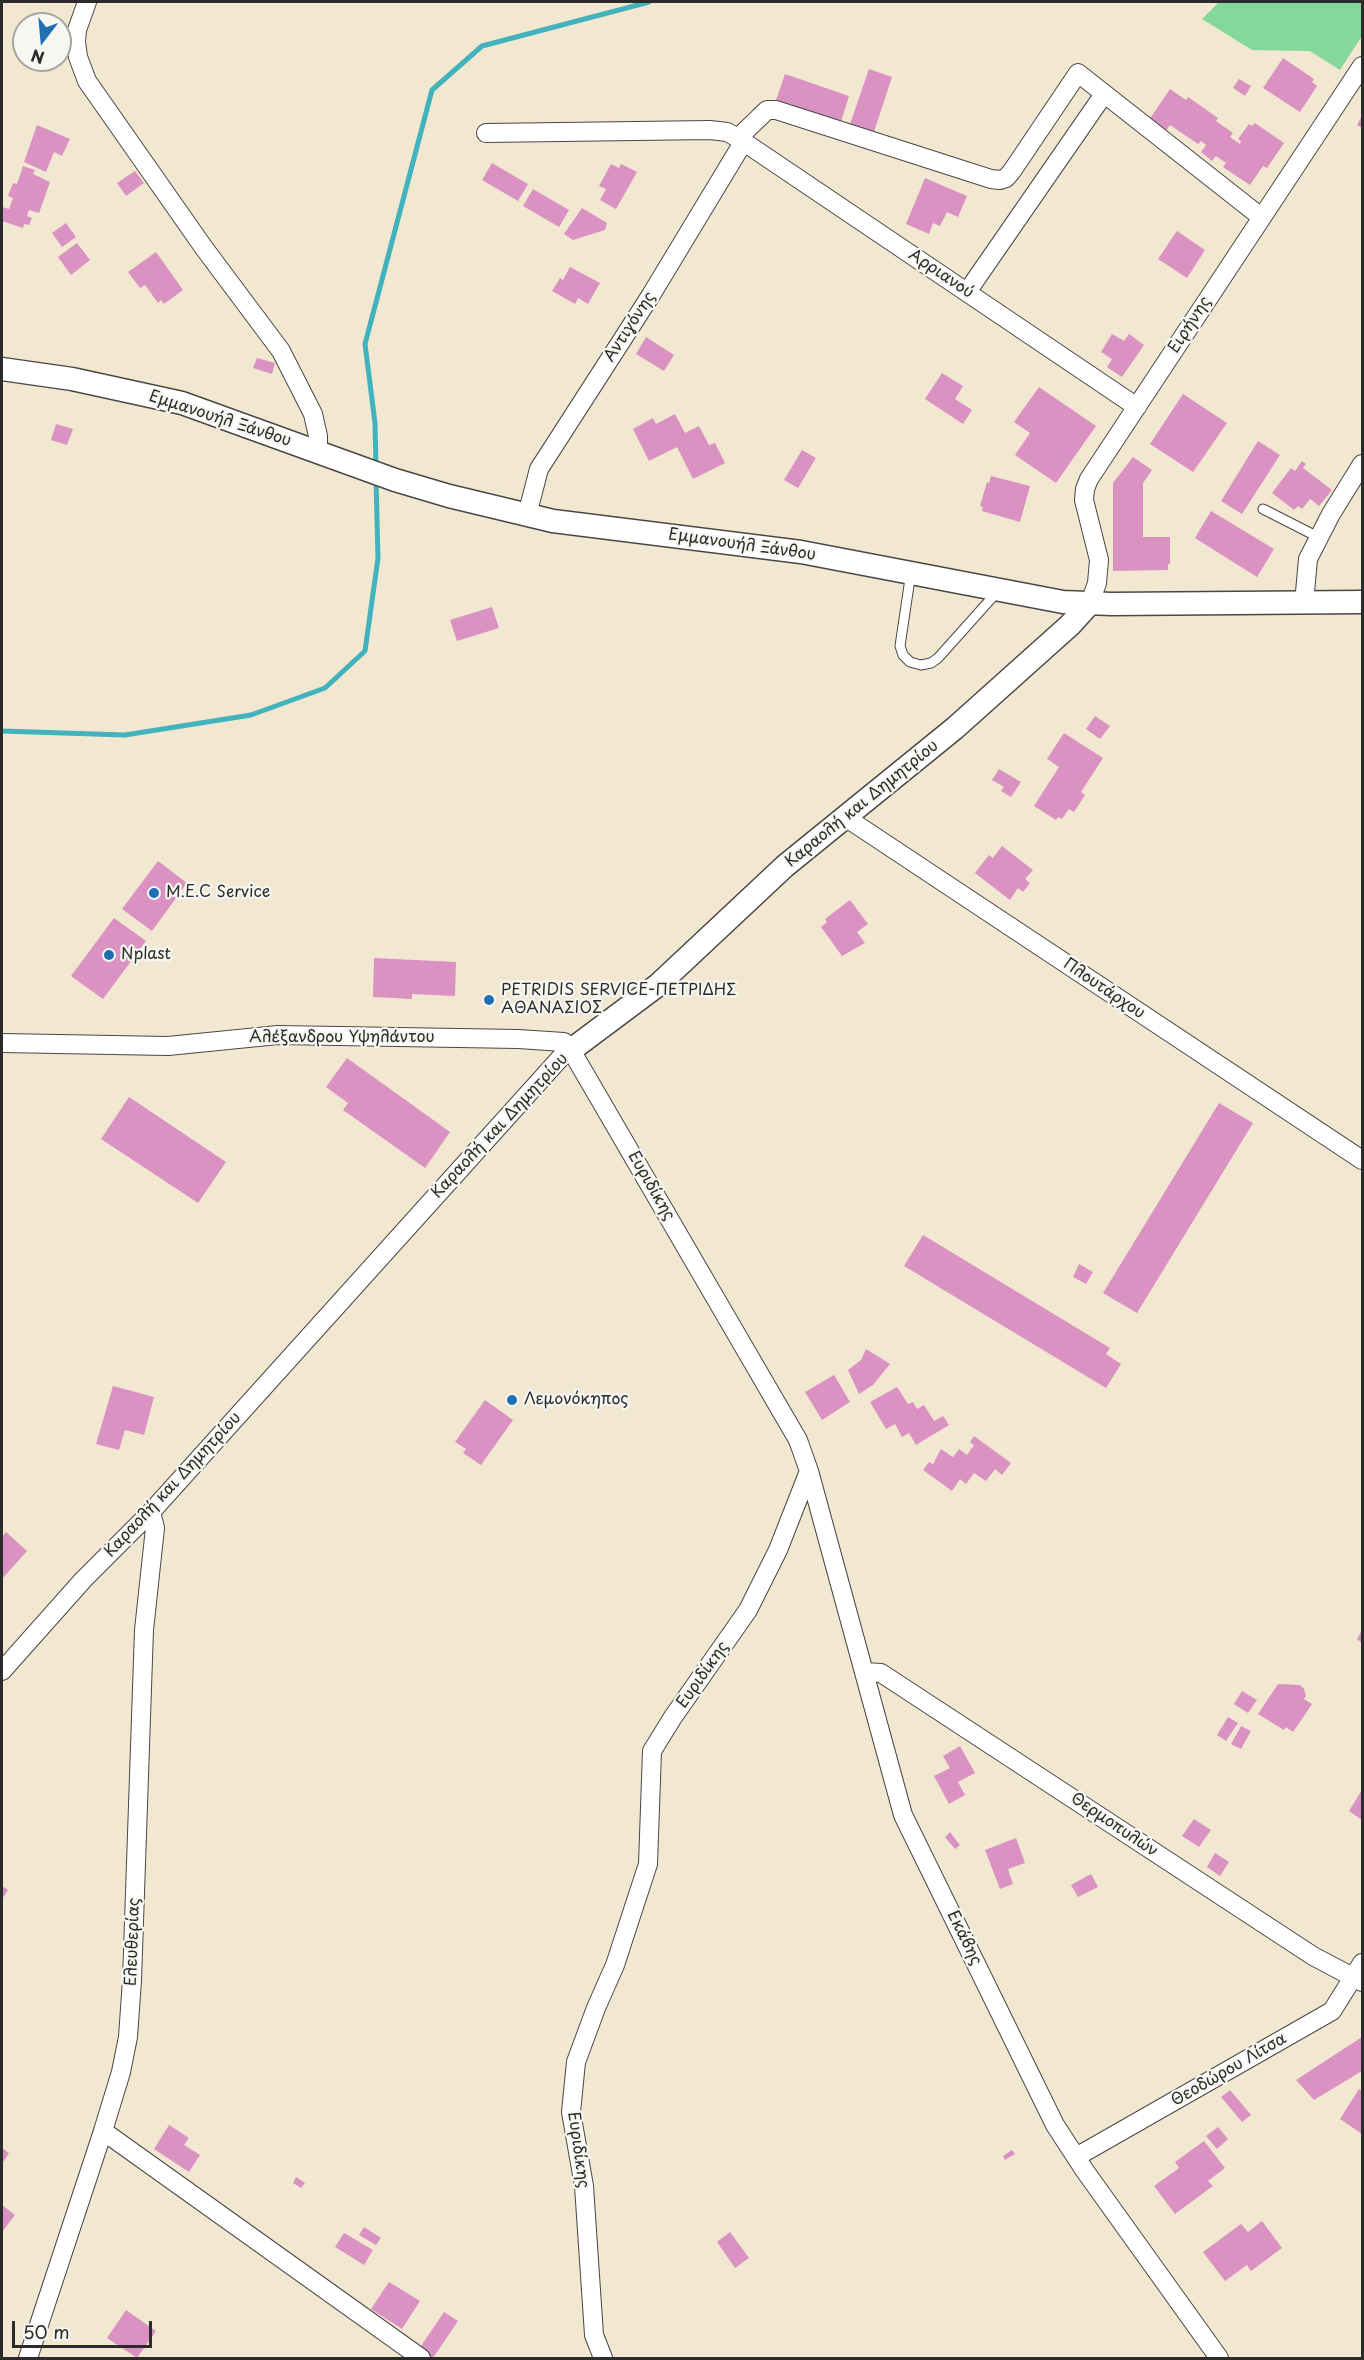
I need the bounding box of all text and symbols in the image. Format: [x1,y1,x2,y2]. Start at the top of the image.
north arrow [12,12,72,72]
text: N [28,44,47,71]
street label: Αρριανού [905,245,977,303]
street label: Αντιγόνης [600,289,660,365]
street label: Ειρήνης [1165,293,1215,357]
street label: Εμμανουήλ Ξάνθου [146,387,294,451]
street label: Εμμανουήλ Ξάνθου [667,525,817,565]
street label: Καραολή και Δημητρίου [782,736,942,872]
place label: M.E.C Service [166,883,270,903]
marker: M.E.C Service [147,886,161,900]
place label: Nplast [121,945,171,965]
marker: Nplast [102,948,116,962]
street label: Πλουτάρχου [1060,955,1148,1023]
place label: PETRIDIS SERVICE-ΠΕΤΡΙΔΗΣ ΑΘΑΝΑΣΙΟΣ [501,981,736,1019]
marker: PETRIDIS SERVICE-ΠΕΤΡΙΔΗΣ ΑΘΑΝΑΣΙΟΣ [482,993,496,1007]
street label: Αλέξανδρου Υψηλάντου [249,1028,435,1048]
street label: Καραολή και Δημητρίου [428,1050,572,1202]
street label: Ευριδίκης [623,1148,679,1224]
place label: Λεμονόκηπος [524,1390,629,1410]
marker: Λεμονόκηπος [505,1393,519,1407]
street label: Καραολή και Δημητρίου [101,1409,245,1561]
street label: Ευριδίκης [673,1638,733,1712]
street label: Θερμοπυλών [1067,1789,1161,1861]
street label: Ελευθερίας [122,1897,144,1987]
street label: Εκάβης [943,1908,985,1968]
street label: Θεοδώρου Λίτσα [1168,2029,1290,2111]
street label: Ευριδίκης [563,2111,593,2189]
scale bar [15,2309,154,2347]
text: 50 m [23,2318,70,2345]

